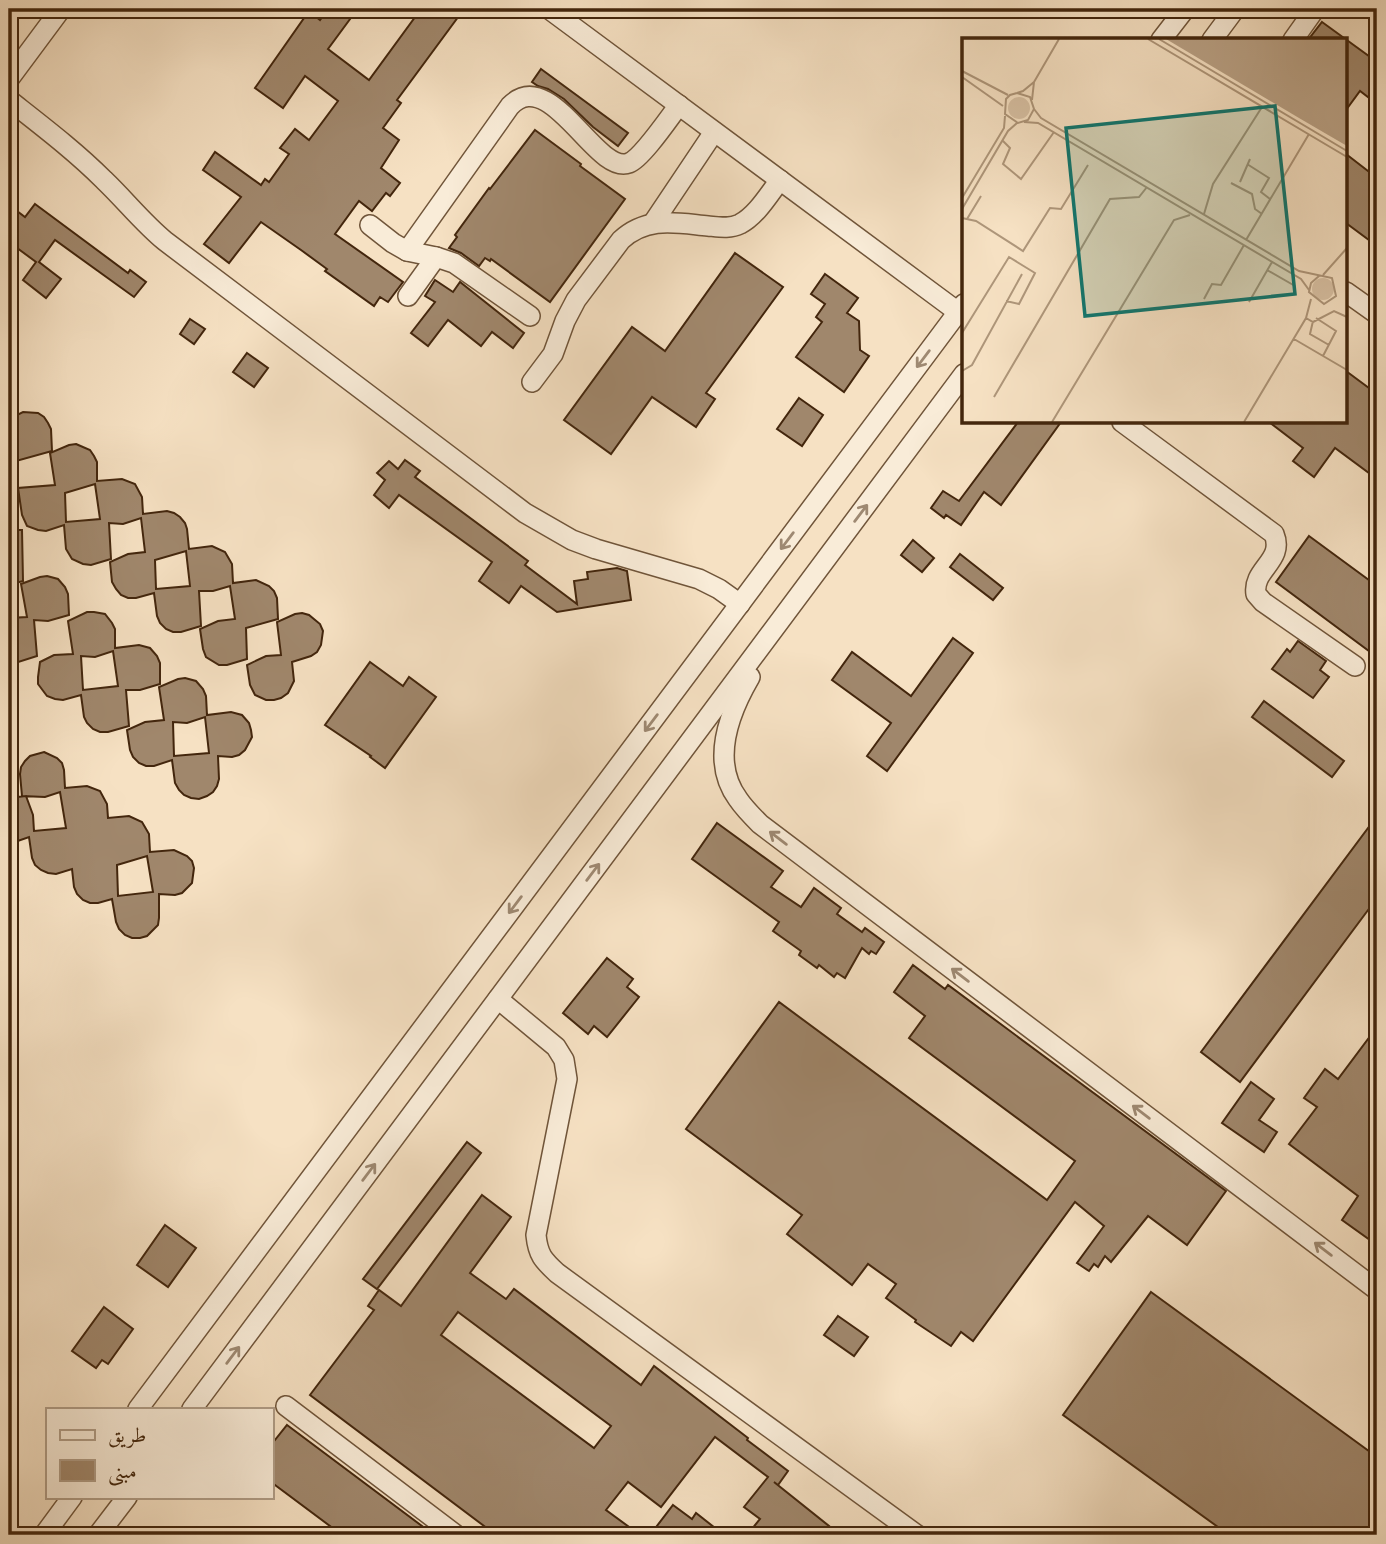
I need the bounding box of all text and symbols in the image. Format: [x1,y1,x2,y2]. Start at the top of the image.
inset map [962,38,1348,424]
one-way arrow [916,349,931,368]
one-way arrow [854,504,868,523]
one-way arrow [779,531,794,550]
one-way arrow [643,713,658,732]
one-way arrow [769,830,788,845]
one-way arrow [586,863,600,882]
one-way arrow [507,895,522,914]
one-way arrow [951,967,970,982]
one-way arrow [1132,1105,1151,1120]
one-way arrow [362,1163,377,1182]
one-way arrow [1314,1242,1333,1256]
one-way arrow [225,1345,240,1364]
legend [46,1408,273,1498]
text: طريق [108,1422,146,1451]
text: مبنى [108,1458,137,1487]

